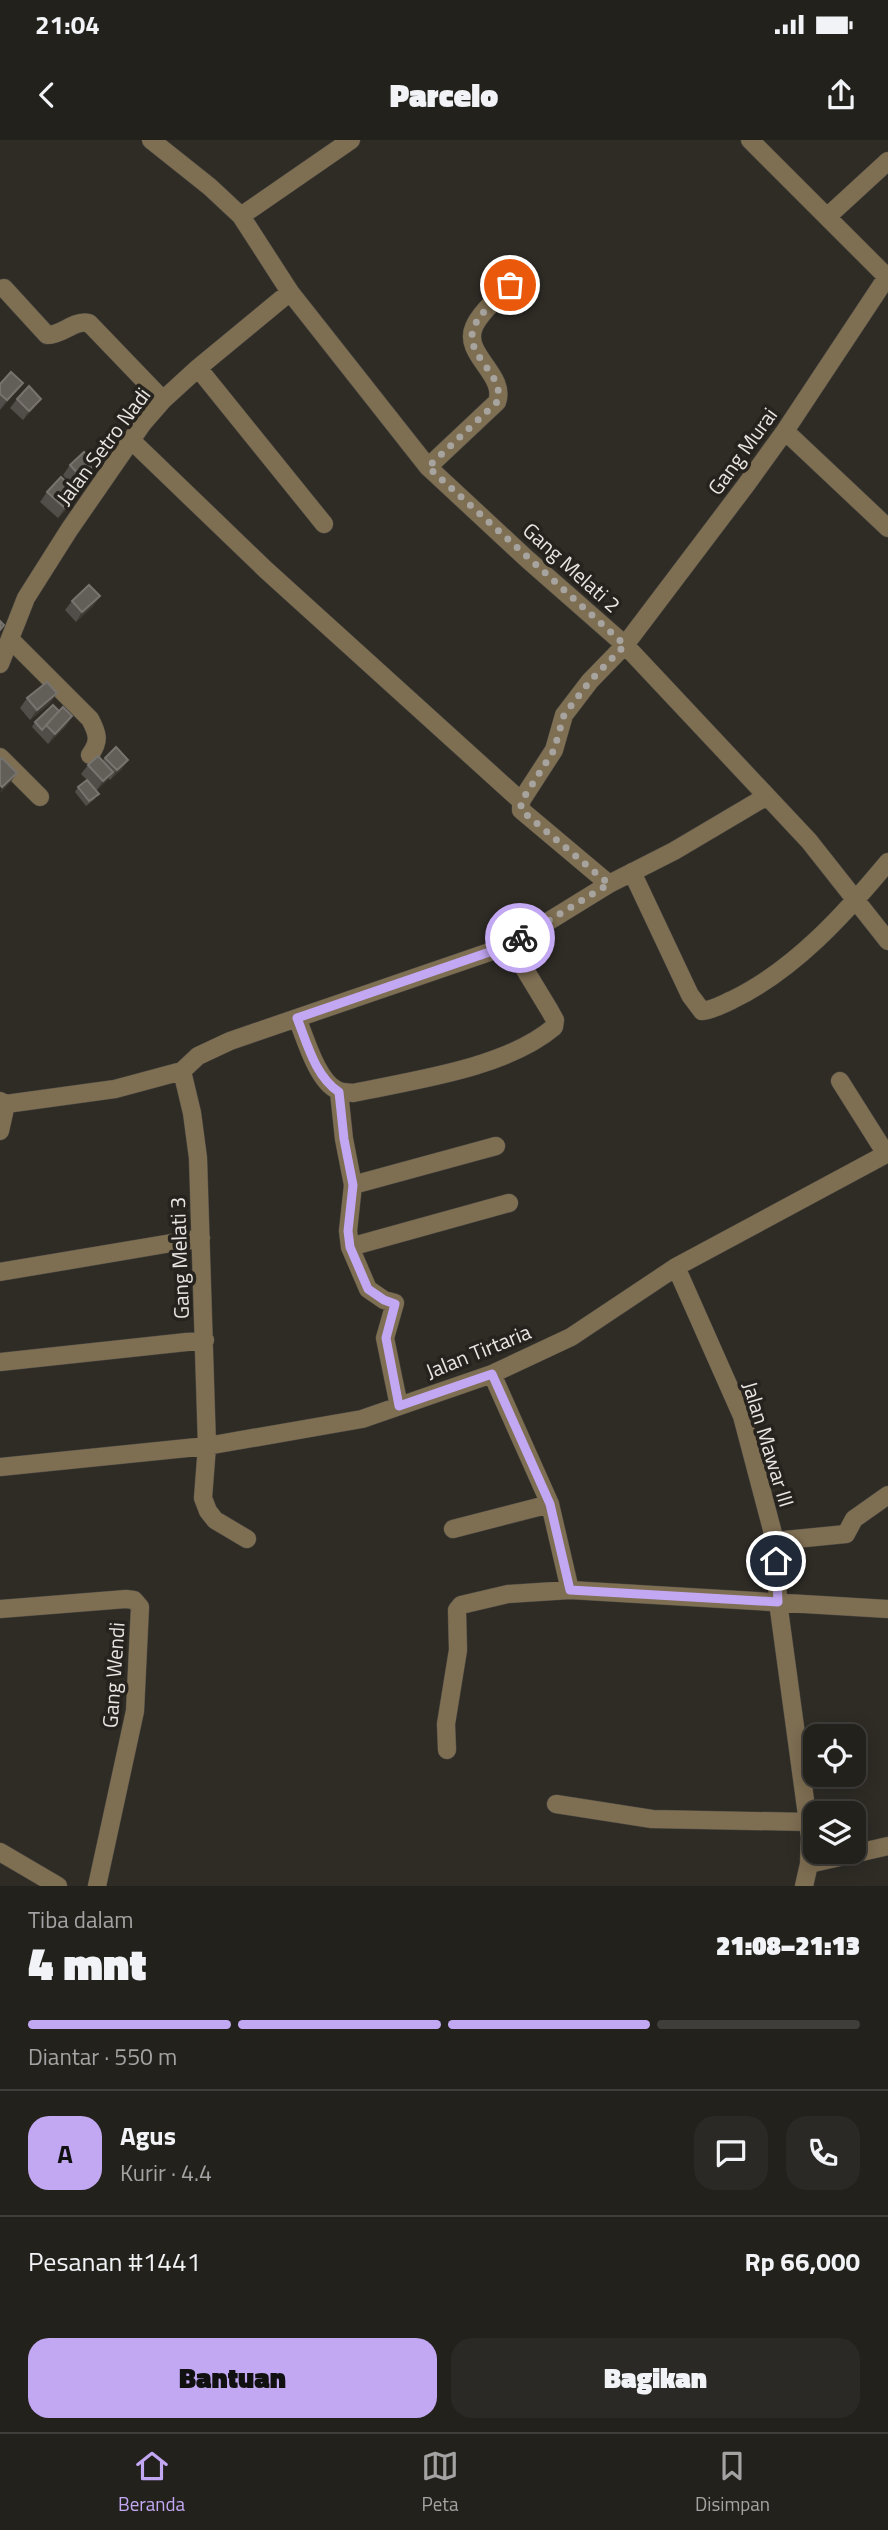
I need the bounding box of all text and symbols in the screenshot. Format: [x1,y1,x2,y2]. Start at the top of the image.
text: 21:04 [35,5,100,44]
text: Parcelo [390,71,498,119]
icon: back [28,76,66,114]
icon: share [822,76,860,114]
pin [480,255,540,315]
icon: bag [491,266,529,304]
street label: Jalan Setro Nadi [48,380,158,512]
street label: Gang Murai [699,401,785,501]
street label: Gang Melati 2 [516,514,628,620]
courier [485,903,555,973]
icon: bike [501,919,539,957]
street label: Gang Melati 3 [161,1196,197,1320]
street label: Jalan Tirtaria [421,1315,536,1387]
street label: Jalan Mawar III [735,1377,803,1511]
pin [746,1531,806,1591]
icon: home [757,1542,795,1580]
street label: Gang Wendi [93,1621,133,1729]
map controls [803,1724,866,1864]
button: locate [803,1724,866,1787]
button: layers [803,1801,866,1864]
text: Tiba dalam [28,1902,134,1937]
text: 21:08–21:13 [716,1926,860,1965]
text: 4 mnt [28,1928,146,1998]
text: Diantar · 550 m [28,2039,177,2074]
text: Agus [120,2116,176,2155]
button: chat [694,2116,768,2190]
button: phone [786,2116,860,2190]
text: A [57,2134,73,2173]
text: Kurir · 4.4 [120,2155,212,2190]
text: Pesanan #1441 [28,2242,201,2281]
text: Rp 66,000 [744,2242,860,2281]
button: Bantuan [28,2338,437,2418]
button: Bagikan [451,2338,860,2418]
tab: Beranda [118,2447,185,2518]
tab: Peta [421,2447,459,2518]
tab: Disimpan [695,2447,770,2518]

